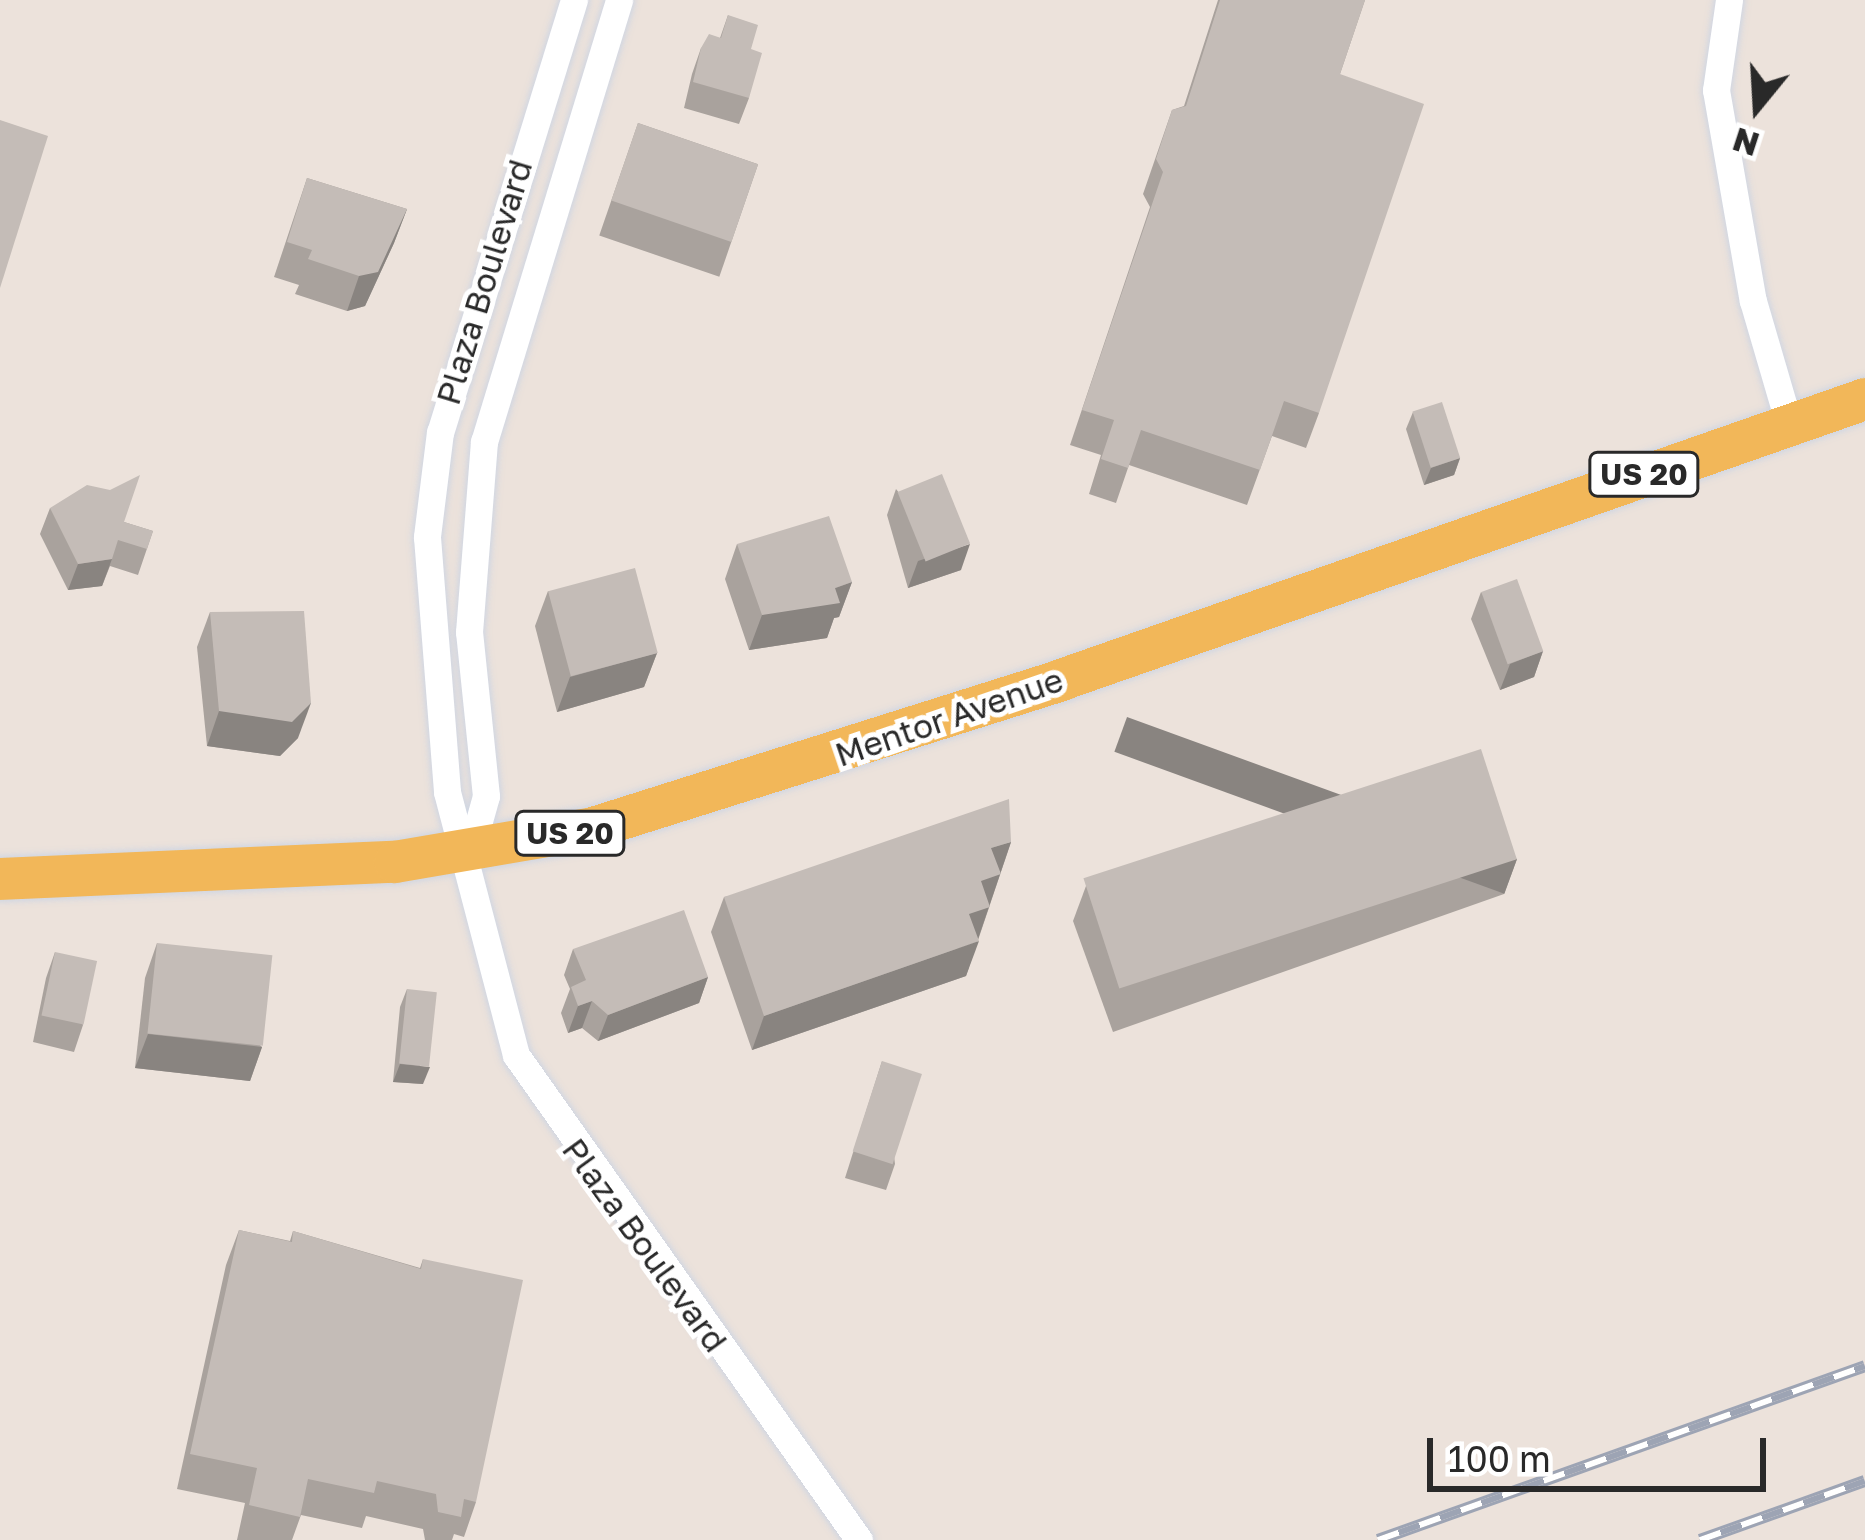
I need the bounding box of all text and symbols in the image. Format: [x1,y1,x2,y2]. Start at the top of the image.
north arrow [1697,48,1817,168]
text: N [1728,120,1764,165]
street label: Plaza Boulevard [428,155,540,409]
road number: US 20 [1587,450,1701,498]
street label: Mentor Avenue [830,660,1068,774]
road number: US 20 [513,809,627,857]
street label: Plaza Boulevard [554,1131,736,1359]
scale bar [1433,1414,1772,1488]
text: 100 m [1448,1437,1551,1480]

